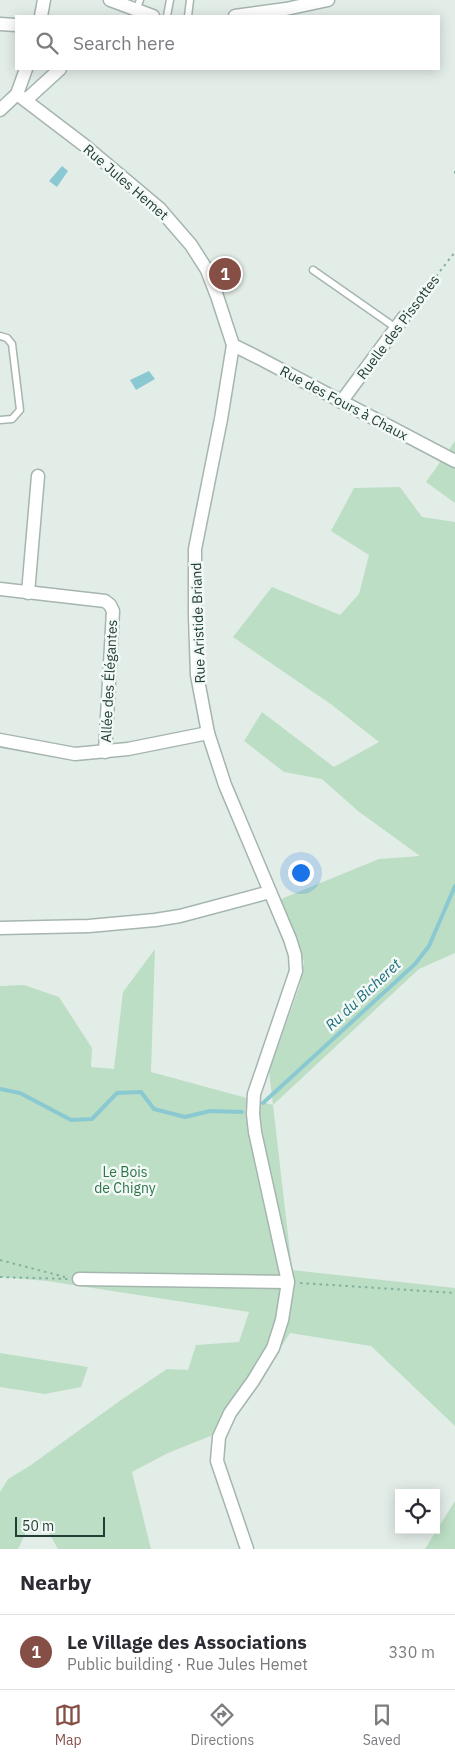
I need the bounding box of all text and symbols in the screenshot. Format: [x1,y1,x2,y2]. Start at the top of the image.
search box [15,15,440,70]
icon: search [33,29,61,57]
text: Search here [73,31,175,55]
street label: Rue Jules Hemet [80,140,172,224]
pin: 1 [209,255,241,293]
street label: Ruelle des Pissottes [353,271,443,383]
street label: Rue des Fours à Chaux [277,362,411,444]
street label: Rue Aristide Briand [187,562,209,684]
street label: Allée des Élégantes [96,619,121,743]
your location [288,860,314,886]
water label: Ru du Bicheret [321,954,405,1034]
park label: Le Bois de Chigny [94,1163,156,1197]
map controls [395,1489,440,1534]
button: locate [395,1489,440,1534]
scale bar [15,1514,105,1537]
text: 50 m [22,1517,54,1535]
text: Nearby [20,1568,91,1596]
text: Le Village des Associations [67,1630,307,1654]
text: 1 [31,1642,41,1662]
text: 330 m [388,1642,435,1662]
text: Public building · Rue Jules Hemet [67,1654,308,1674]
tab: Map [54,1701,82,1749]
tab: Directions [191,1701,254,1749]
tab: Saved [363,1701,401,1749]

